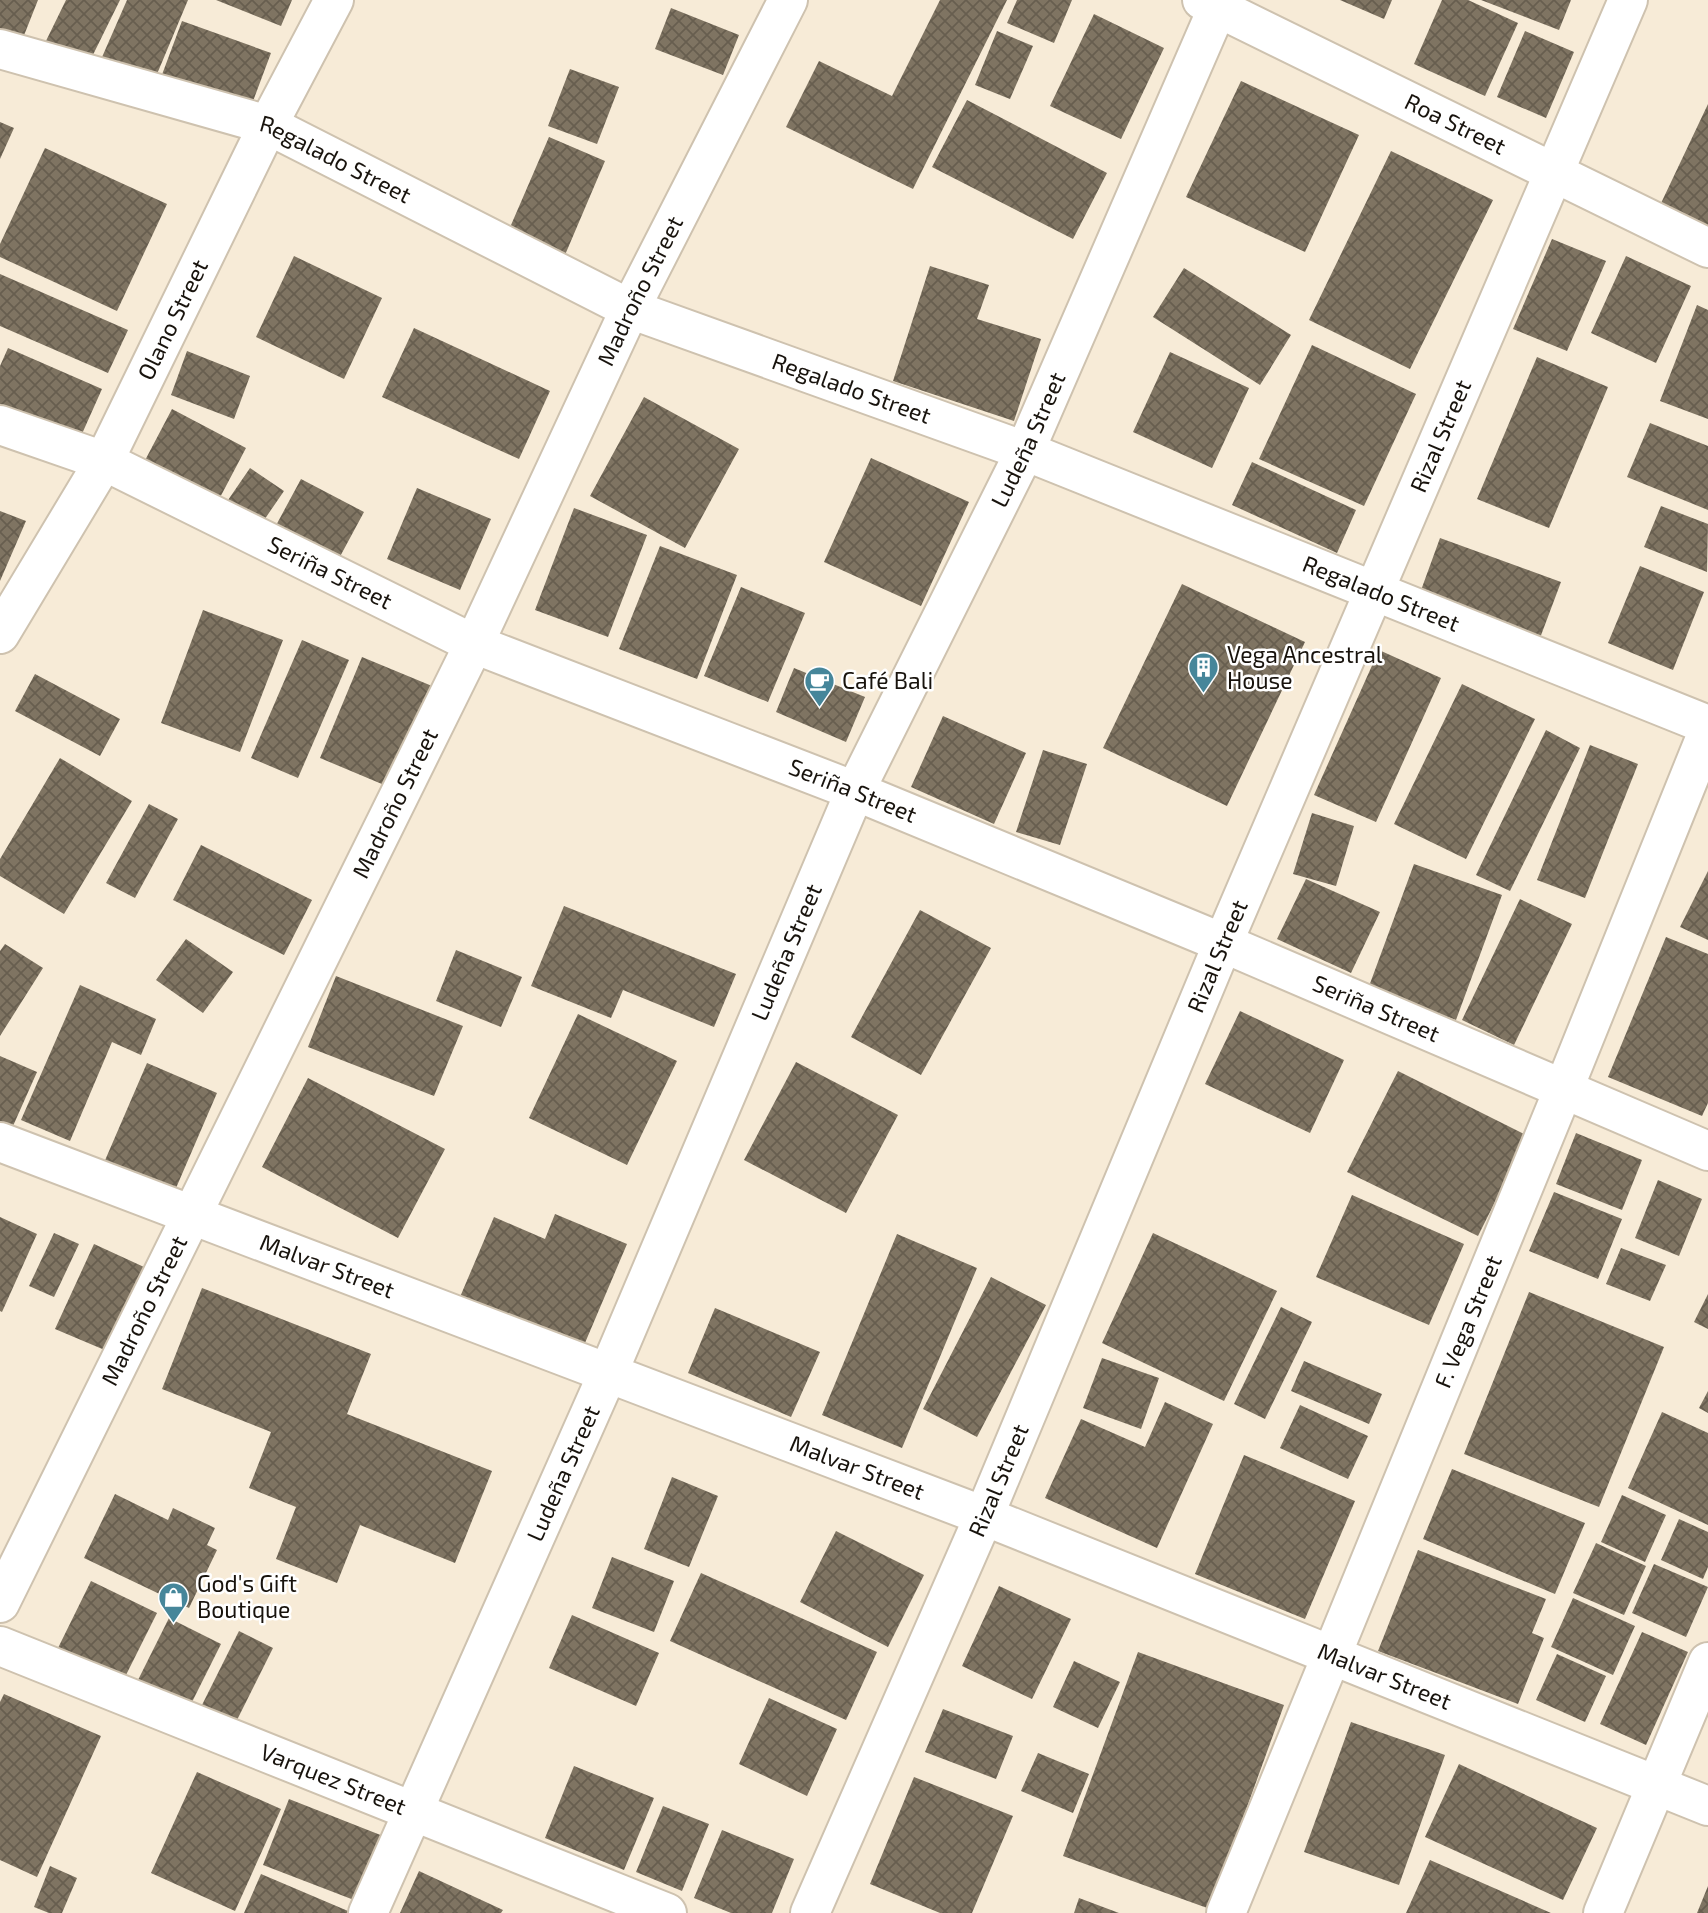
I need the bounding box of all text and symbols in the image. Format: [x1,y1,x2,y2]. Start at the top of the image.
street label: Roa Street [1401,87,1511,160]
street label: Regalado Street [257,108,417,209]
street label: Madroño Street [591,211,688,370]
street label: Olano Street [131,254,213,384]
street label: Regalado Street [769,346,935,429]
street label: Ludeña Street [984,367,1071,511]
street label: Rizal Street [1403,375,1476,496]
street label: Seriña Street [263,529,397,614]
street label: Regalado Street [1299,549,1464,637]
place label: Vega Ancestral House [1227,640,1383,694]
building icon: Vega Ancestral House [1187,651,1221,695]
cafe icon: Café Bali [802,664,836,708]
place label: Café Bali [842,666,933,694]
street label: Madroño Street [346,723,443,882]
street label: Seriña Street [785,752,921,828]
street label: Ludeña Street [744,879,827,1024]
street label: Rizal Street [1181,895,1253,1016]
street label: Seriña Street [1309,968,1444,1047]
street label: Malvar Street [256,1227,399,1304]
street label: Madroño Street [95,1231,192,1390]
street label: F. Vega Street [1428,1251,1507,1392]
street label: Ludeña Street [520,1401,605,1545]
street label: Rizal Street [962,1419,1034,1541]
street label: Malvar Street [786,1429,929,1505]
place label: God's Gift Boutique [197,1569,297,1623]
shop icon: God's Gift Boutique [157,1580,191,1624]
street label: Malvar Street [1314,1636,1456,1715]
street label: Varquez Street [257,1737,411,1820]

